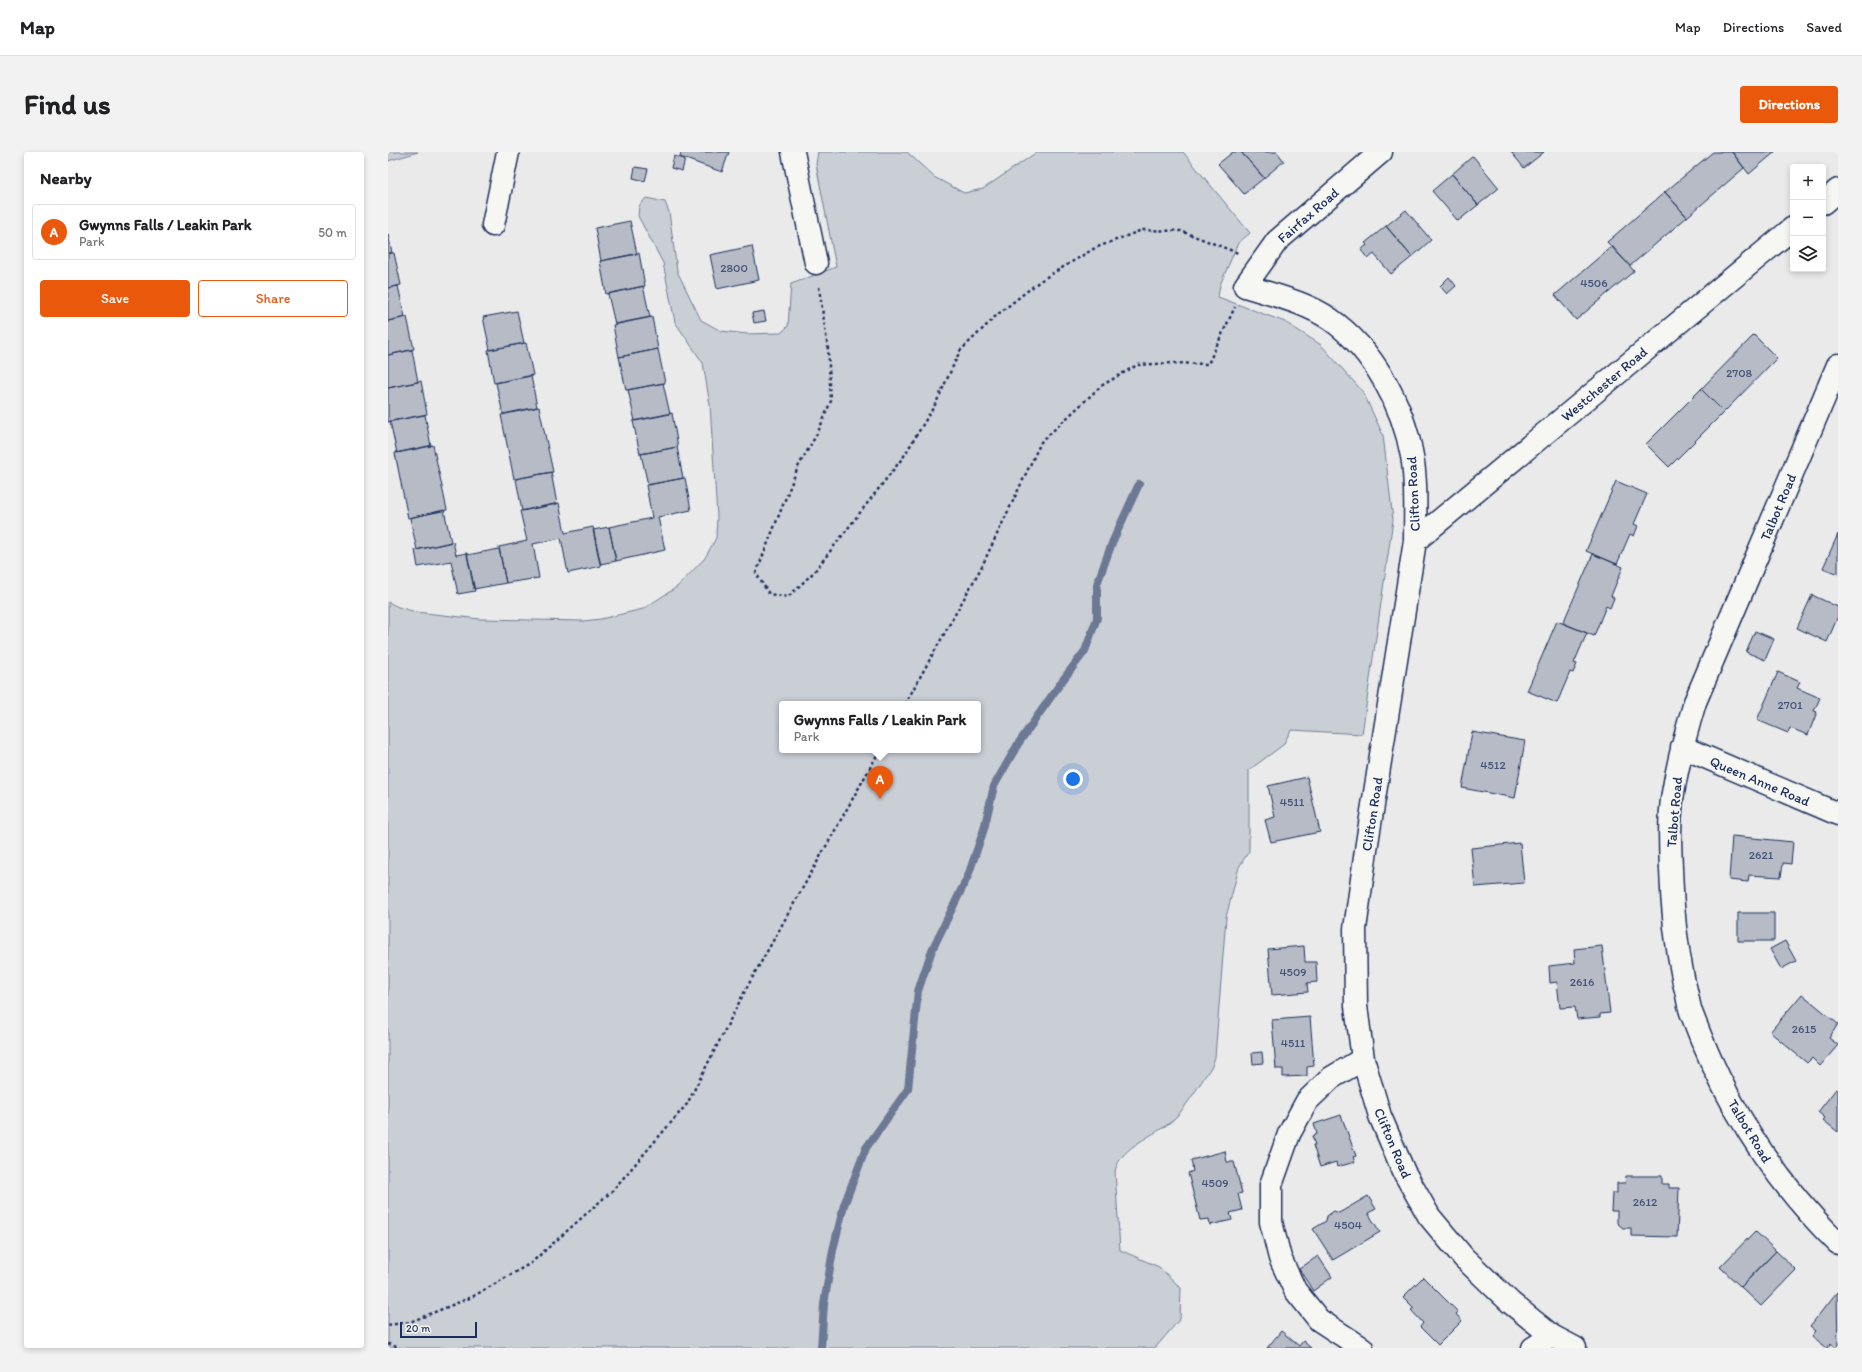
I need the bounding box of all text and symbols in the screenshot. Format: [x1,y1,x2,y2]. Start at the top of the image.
text: Map [20,16,55,39]
text: Map [1675,19,1701,36]
text: Directions [1723,19,1784,36]
text: Saved [1806,19,1842,36]
button: Directions [1740,86,1838,123]
text: Find us [24,87,111,121]
map controls [1790,164,1826,272]
button: + [1790,164,1826,200]
text: Nearby [40,168,92,188]
street label: Fairfax Road [1274,184,1343,247]
button: − [1790,200,1826,236]
text: Gwynns Falls / Leakin Park [79,216,252,234]
text: A [50,225,58,240]
text: 50 m [318,225,347,240]
text: Park [79,234,105,249]
button: layers [1790,236,1826,272]
house number: 2800 [720,261,748,275]
house number: 4506 [1580,276,1608,290]
button: Save [40,280,190,317]
button: Share [198,280,348,317]
street label: Westchester Road [1558,343,1651,425]
house number: 2708 [1726,366,1753,380]
street label: Clifton Road [1403,456,1424,532]
street label: Talbot Road [1757,471,1800,543]
house number: 2701 [1777,698,1803,712]
popup [779,701,981,753]
text: Gwynns Falls / Leakin Park [794,711,966,729]
text: Park [794,729,819,744]
street label: Queen Anne Road [1707,753,1813,810]
house number: 4512 [1480,758,1506,772]
pin: A [867,766,893,799]
your location [1063,769,1083,789]
street label: Clifton Road [1358,775,1387,852]
street label: Talbot Road [1663,776,1686,848]
house number: 4511 [1280,795,1305,809]
house number: 2621 [1749,848,1774,862]
house number: 4509 [1279,965,1307,979]
house number: 2616 [1570,975,1594,989]
house number: 2615 [1792,1022,1816,1036]
house number: 4511 [1281,1036,1306,1050]
street label: Talbot Road [1724,1096,1775,1166]
street label: Clifton Road [1370,1105,1415,1181]
house number: 4509 [1201,1176,1229,1190]
house number: 2612 [1633,1195,1658,1209]
house number: 4504 [1334,1218,1362,1232]
scale bar [400,1320,477,1339]
text: 20 m [406,1322,430,1335]

